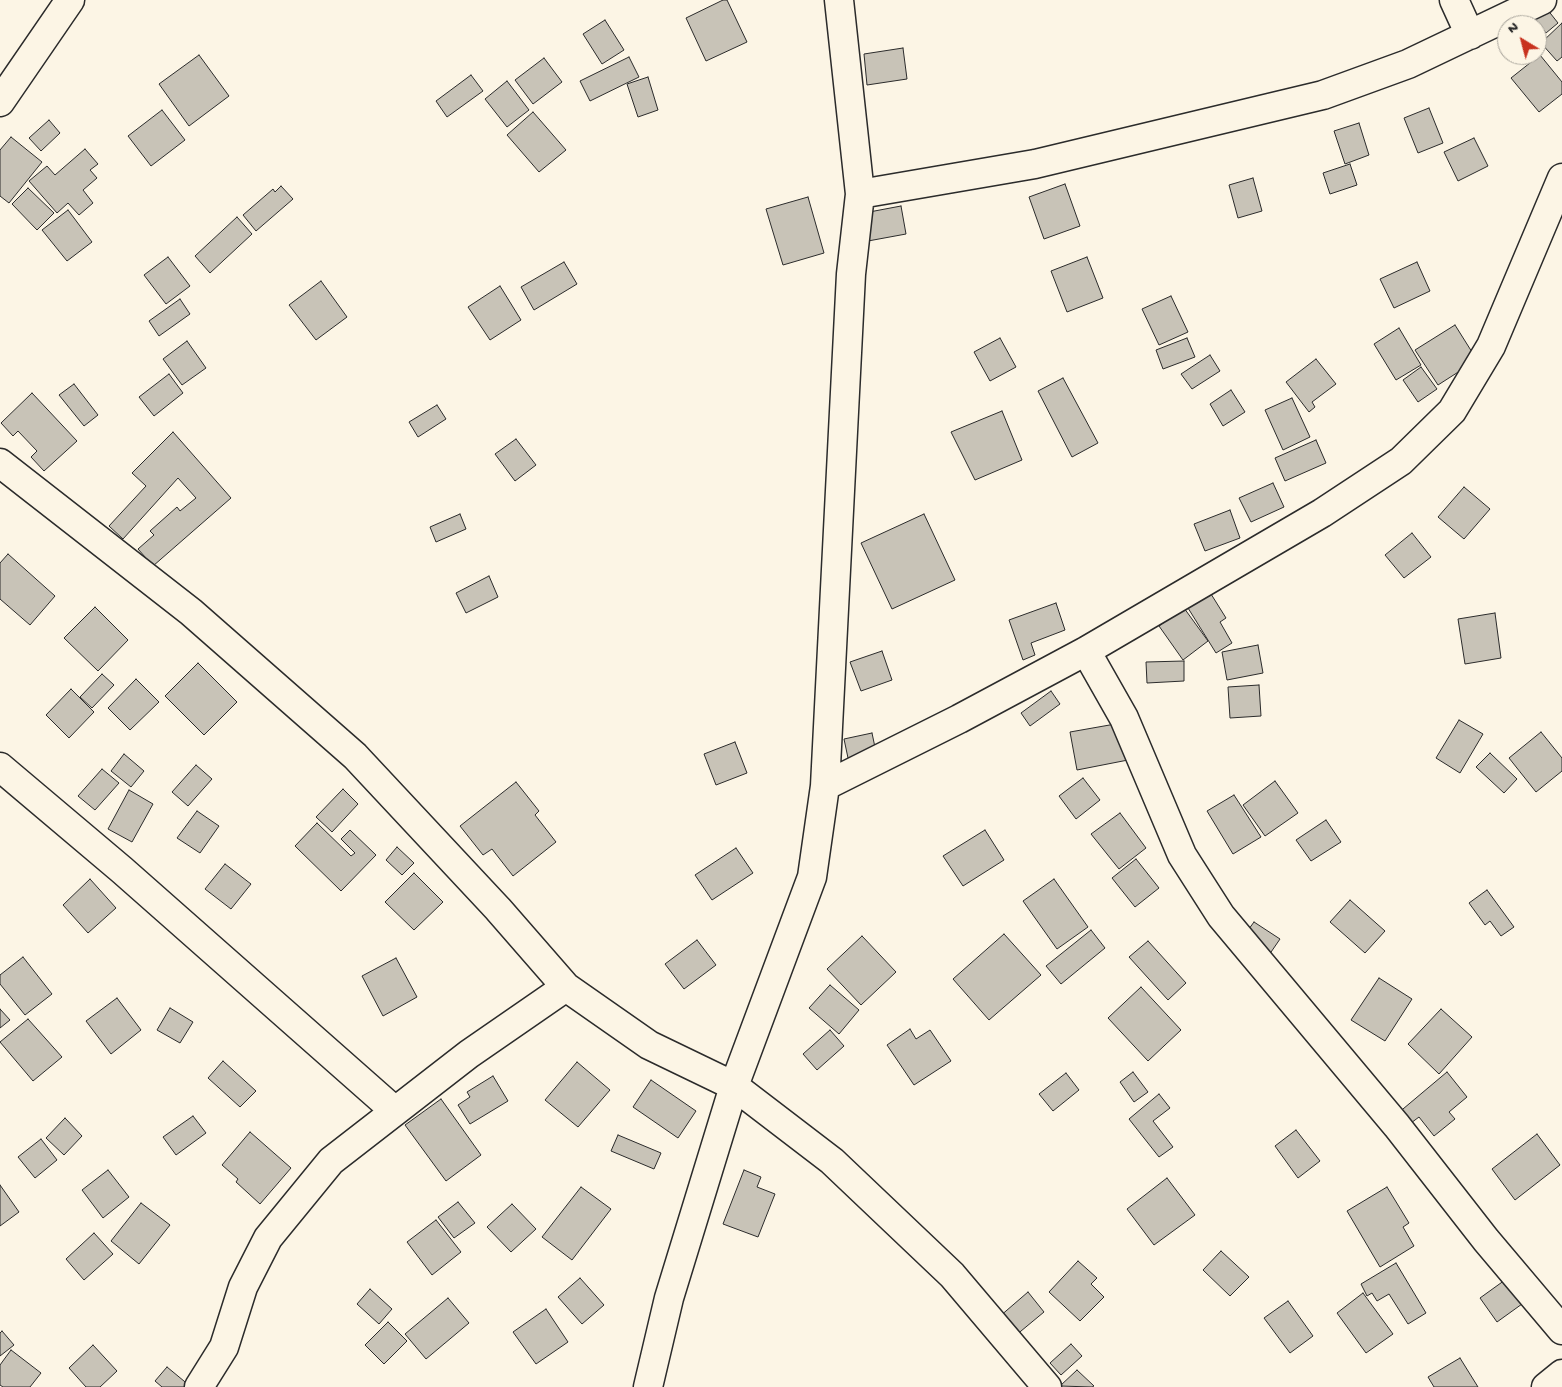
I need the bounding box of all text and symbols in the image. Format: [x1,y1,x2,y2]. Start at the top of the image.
north arrow [1497,15,1547,65]
text: N [1505,19,1522,38]

